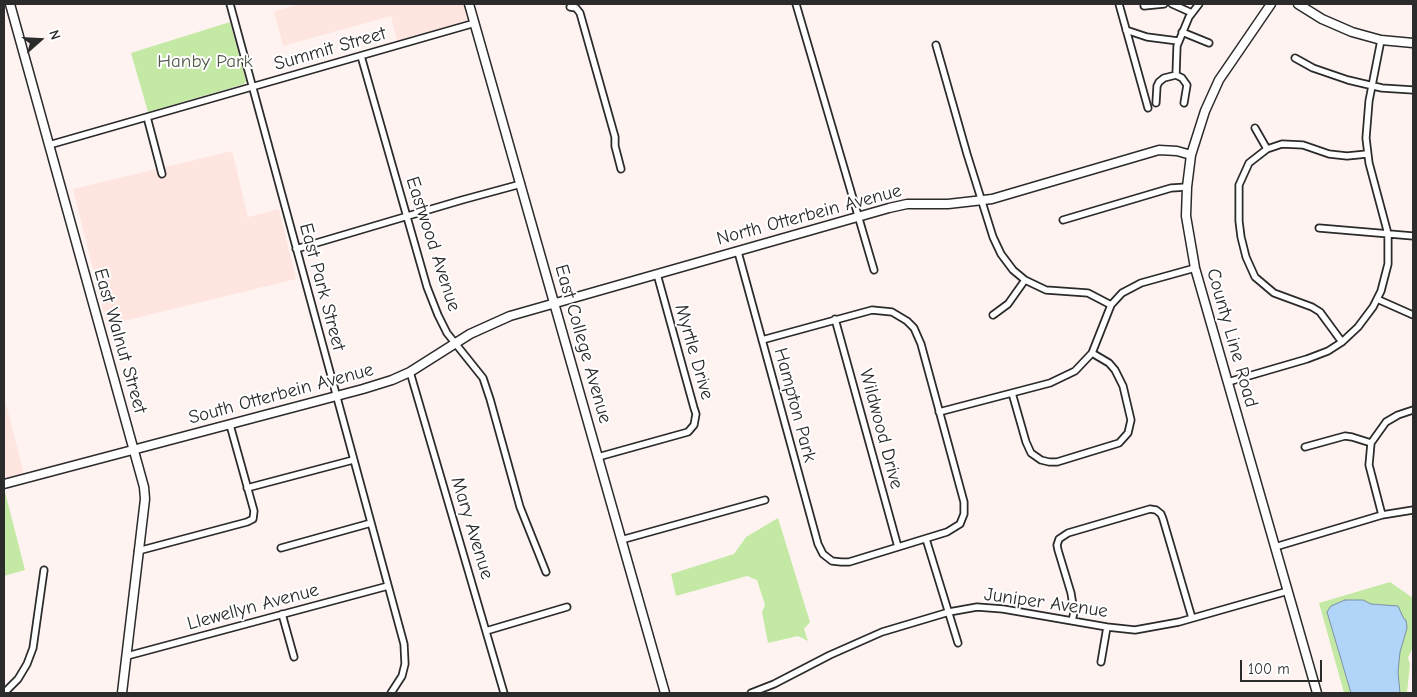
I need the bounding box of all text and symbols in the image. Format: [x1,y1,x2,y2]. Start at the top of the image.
north arrow [15,15,65,65]
street label: Summit Street [271,22,389,76]
text: N [45,28,64,42]
park label: Hanby Park [157,51,253,73]
street label: Eastwood Avenue [401,174,465,314]
street label: North Otterbein Avenue [714,179,904,251]
street label: East Park Street [294,221,350,353]
street label: East College Avenue [549,262,617,426]
street label: East Walnut Street [88,266,152,416]
street label: County Line Road [1201,266,1263,410]
street label: Myrtle Drive [669,302,719,402]
street label: Hampton Park [769,345,821,465]
street label: South Otterbein Avenue [186,358,376,430]
street label: Wildwood Drive [854,366,908,492]
street label: Mary Avenue [446,474,498,582]
street label: Llewellyn Avenue [185,578,321,636]
street label: Juniper Avenue [983,583,1109,623]
scale bar [1242,650,1324,682]
text: 100 m [1248,660,1290,678]

